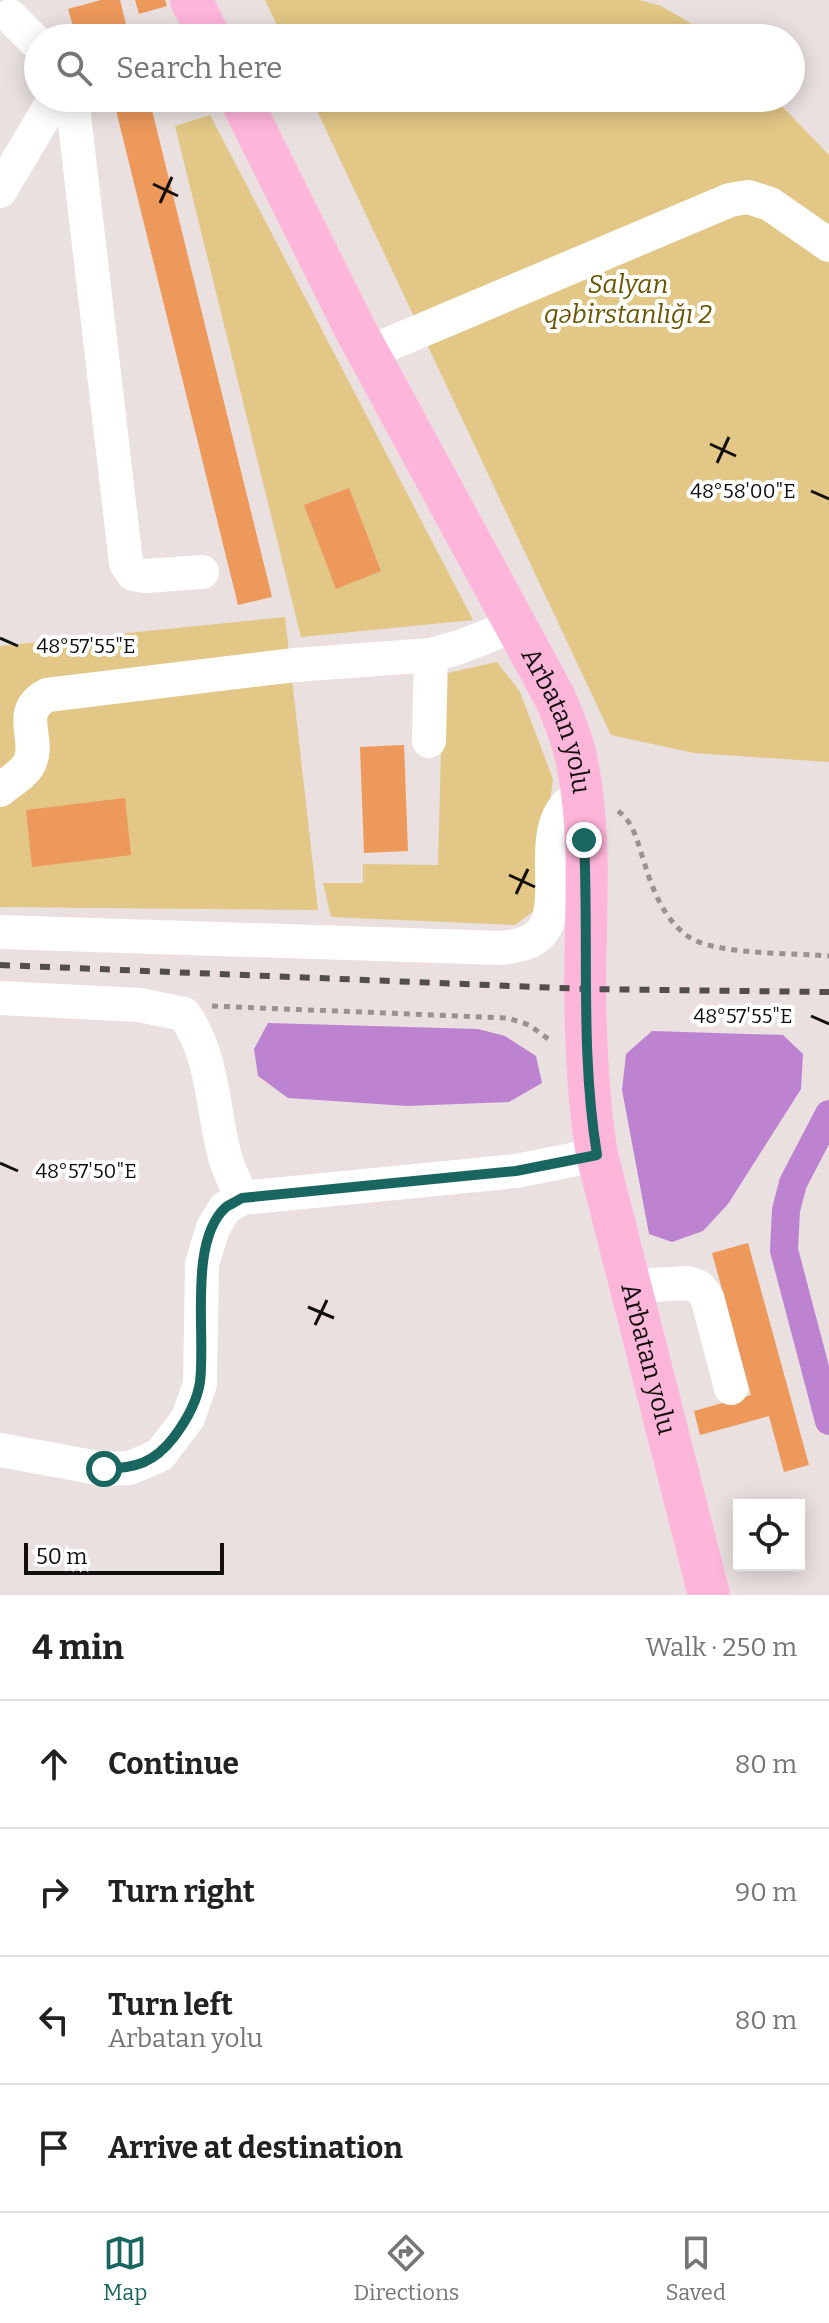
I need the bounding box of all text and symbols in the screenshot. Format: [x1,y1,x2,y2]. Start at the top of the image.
search box [24,24,805,112]
icon: search [52,46,96,90]
text: Search here [116,50,283,86]
park label: Salyan qəbirstanlığı 2 [544,269,712,330]
text: 48°58'00"E [690,479,796,503]
text: 48°57'55"E [36,634,136,658]
street label: Arbatan yolu [515,642,597,796]
route end [566,822,602,858]
text: 48°57'55"E [693,1004,793,1028]
text: 48°57'50"E [35,1159,137,1183]
street label: Arbatan yolu [614,1280,683,1438]
route start [86,1451,122,1487]
map controls [733,1499,805,1571]
button: locate [733,1499,805,1571]
scale bar [24,1539,224,1575]
text: 50 m [36,1543,87,1570]
text: 4 min [32,1627,124,1668]
text: Walk · 250 m [646,1632,797,1663]
icon: ahead [32,1742,76,1786]
text: Continue [108,1746,239,1782]
text: 80 m [735,1749,797,1780]
icon: right [32,1870,76,1914]
text: Turn right [108,1874,255,1910]
text: 90 m [735,1877,797,1908]
text: Turn left [108,1987,233,2023]
icon: left [32,1998,76,2042]
text: 80 m [735,2005,797,2036]
text: Arbatan yolu [108,2023,263,2054]
icon: arrive [32,2126,76,2170]
text: Arrive at destination [108,2130,403,2166]
tab: Map [103,2231,147,2306]
tab: Directions [354,2231,459,2306]
tab: Saved [666,2231,726,2306]

